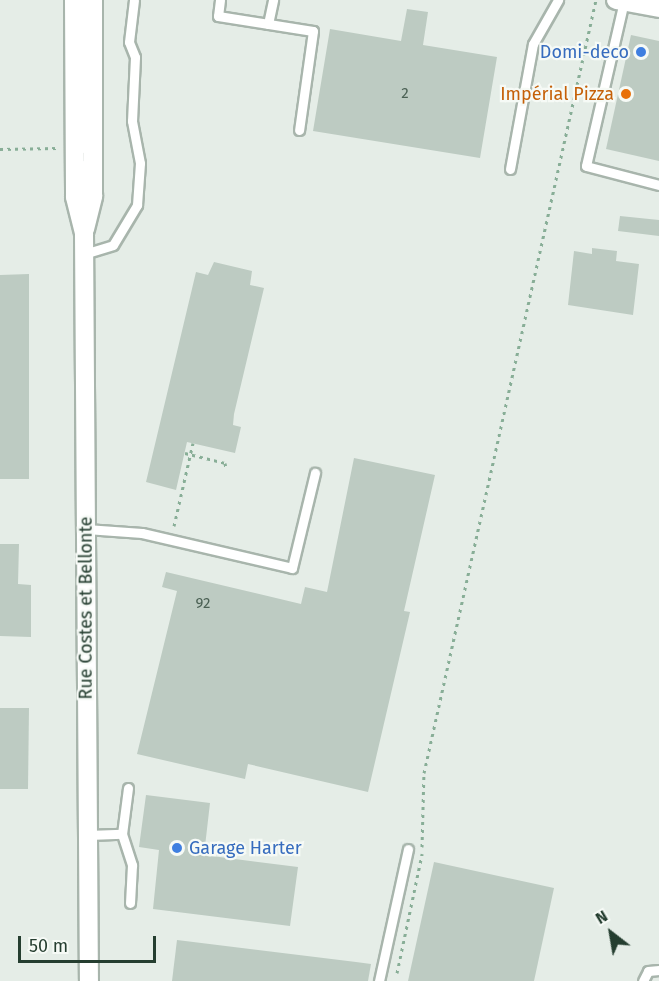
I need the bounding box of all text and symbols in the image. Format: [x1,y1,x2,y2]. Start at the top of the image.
place label: Domi-deco [540,41,629,63]
marker: Domi-deco [634,45,648,59]
place label: Impérial Pizza [500,83,614,105]
house number: 2 [401,85,409,103]
marker: Impérial Pizza [619,87,633,101]
street label: Rue Costes et Bellonte [75,516,97,700]
house number: 92 [196,595,210,613]
place label: Garage Harter [189,837,302,859]
marker: Garage Harter [170,841,184,855]
north arrow [581,903,641,963]
text: N [592,906,611,928]
scale bar [21,924,159,962]
text: 50 m [29,935,68,957]

